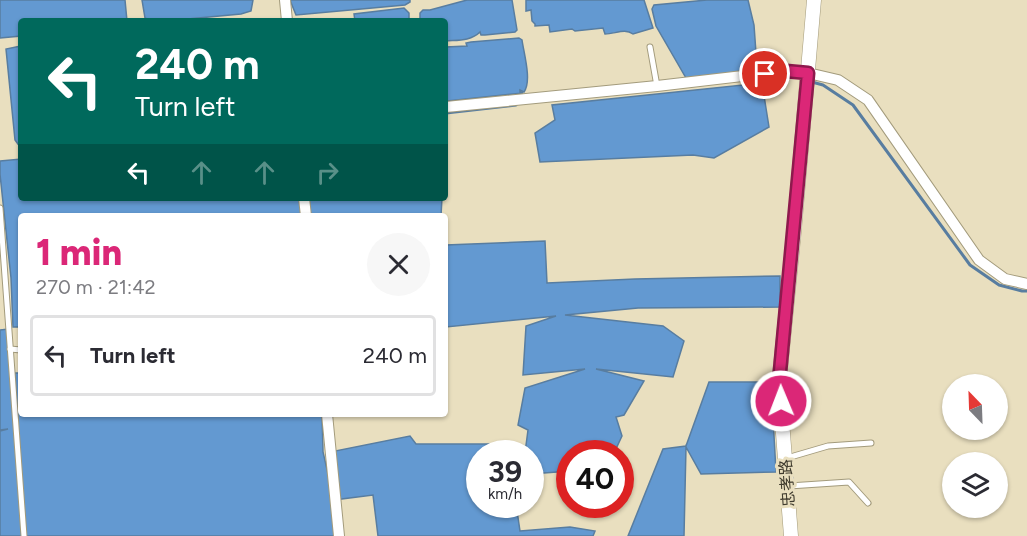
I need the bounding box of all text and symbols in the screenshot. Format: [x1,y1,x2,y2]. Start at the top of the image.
text: 240 m [135,39,260,90]
icon: left [36,42,114,120]
pin [739,48,790,99]
icon: arrive [748,57,781,90]
text: Turn left [135,90,235,123]
icon: left [122,156,155,189]
icon: ahead [185,156,218,189]
icon: ahead [248,156,281,189]
icon: right [311,156,344,189]
text: 1 min [36,231,122,274]
button: close [367,233,430,296]
text: 270 m · 21:42 [36,275,156,299]
icon: left [39,339,72,372]
text: Turn left [90,342,176,369]
text: 240 m [363,342,427,369]
position arrow [749,369,813,433]
north arrow [942,374,1008,440]
map controls [942,374,1008,518]
speed limit sign: 40 [556,440,634,518]
button: layers [942,452,1008,518]
text: 39 [488,453,522,490]
street label: 忠孝路 [776,458,798,508]
text: km/h [488,485,522,503]

